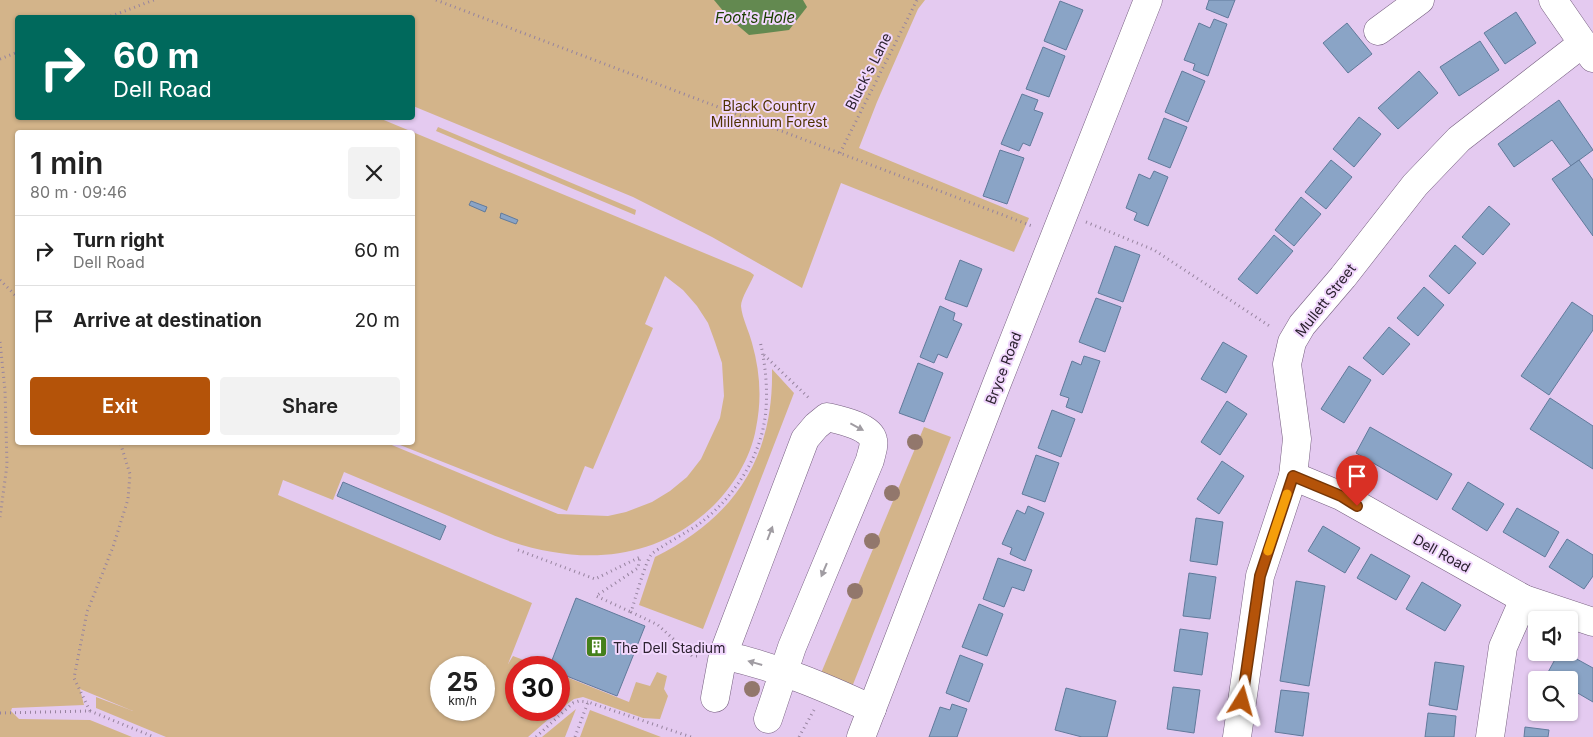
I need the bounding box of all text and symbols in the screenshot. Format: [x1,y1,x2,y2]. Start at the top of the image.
water label: Foot's Hole [715,8,795,27]
street label: Bluck's Lane [841,30,895,112]
text: 60 m [113,34,200,76]
icon: right [30,35,95,100]
text: Dell Road [113,76,212,102]
park label: Black Country Millennium Forest [711,97,828,130]
text: 1 min [30,145,103,181]
button: close [348,147,400,199]
text: 80 m · 09:46 [30,182,127,202]
text: Turn right [73,229,164,252]
icon: right [30,237,58,265]
text: 60 m [354,239,400,262]
text: Dell Road [73,252,145,272]
street label: Mullett Street [1291,260,1359,340]
icon: arrive [30,307,58,335]
text: Arrive at destination [73,309,262,332]
text: 20 m [354,309,400,332]
street label: Bryce Road [981,329,1025,407]
button: Exit [30,377,210,435]
button: Share [220,377,400,435]
one-way arrow [850,422,863,431]
pin [1336,455,1378,506]
icon: arrive [1343,462,1371,490]
one-way arrow [766,525,774,540]
street label: Dell Road [1410,530,1474,576]
one-way arrow [820,563,828,578]
map controls [1528,611,1578,721]
button: sound [1528,611,1578,661]
building icon: The Dell Stadium [585,635,609,659]
place label: The Dell Stadium [613,639,725,656]
speed limit sign: 30 [505,656,570,721]
one-way arrow [747,658,762,666]
text: 25 [447,667,478,697]
button: search [1528,671,1578,721]
position arrow [1215,674,1267,726]
text: km/h [448,693,477,708]

